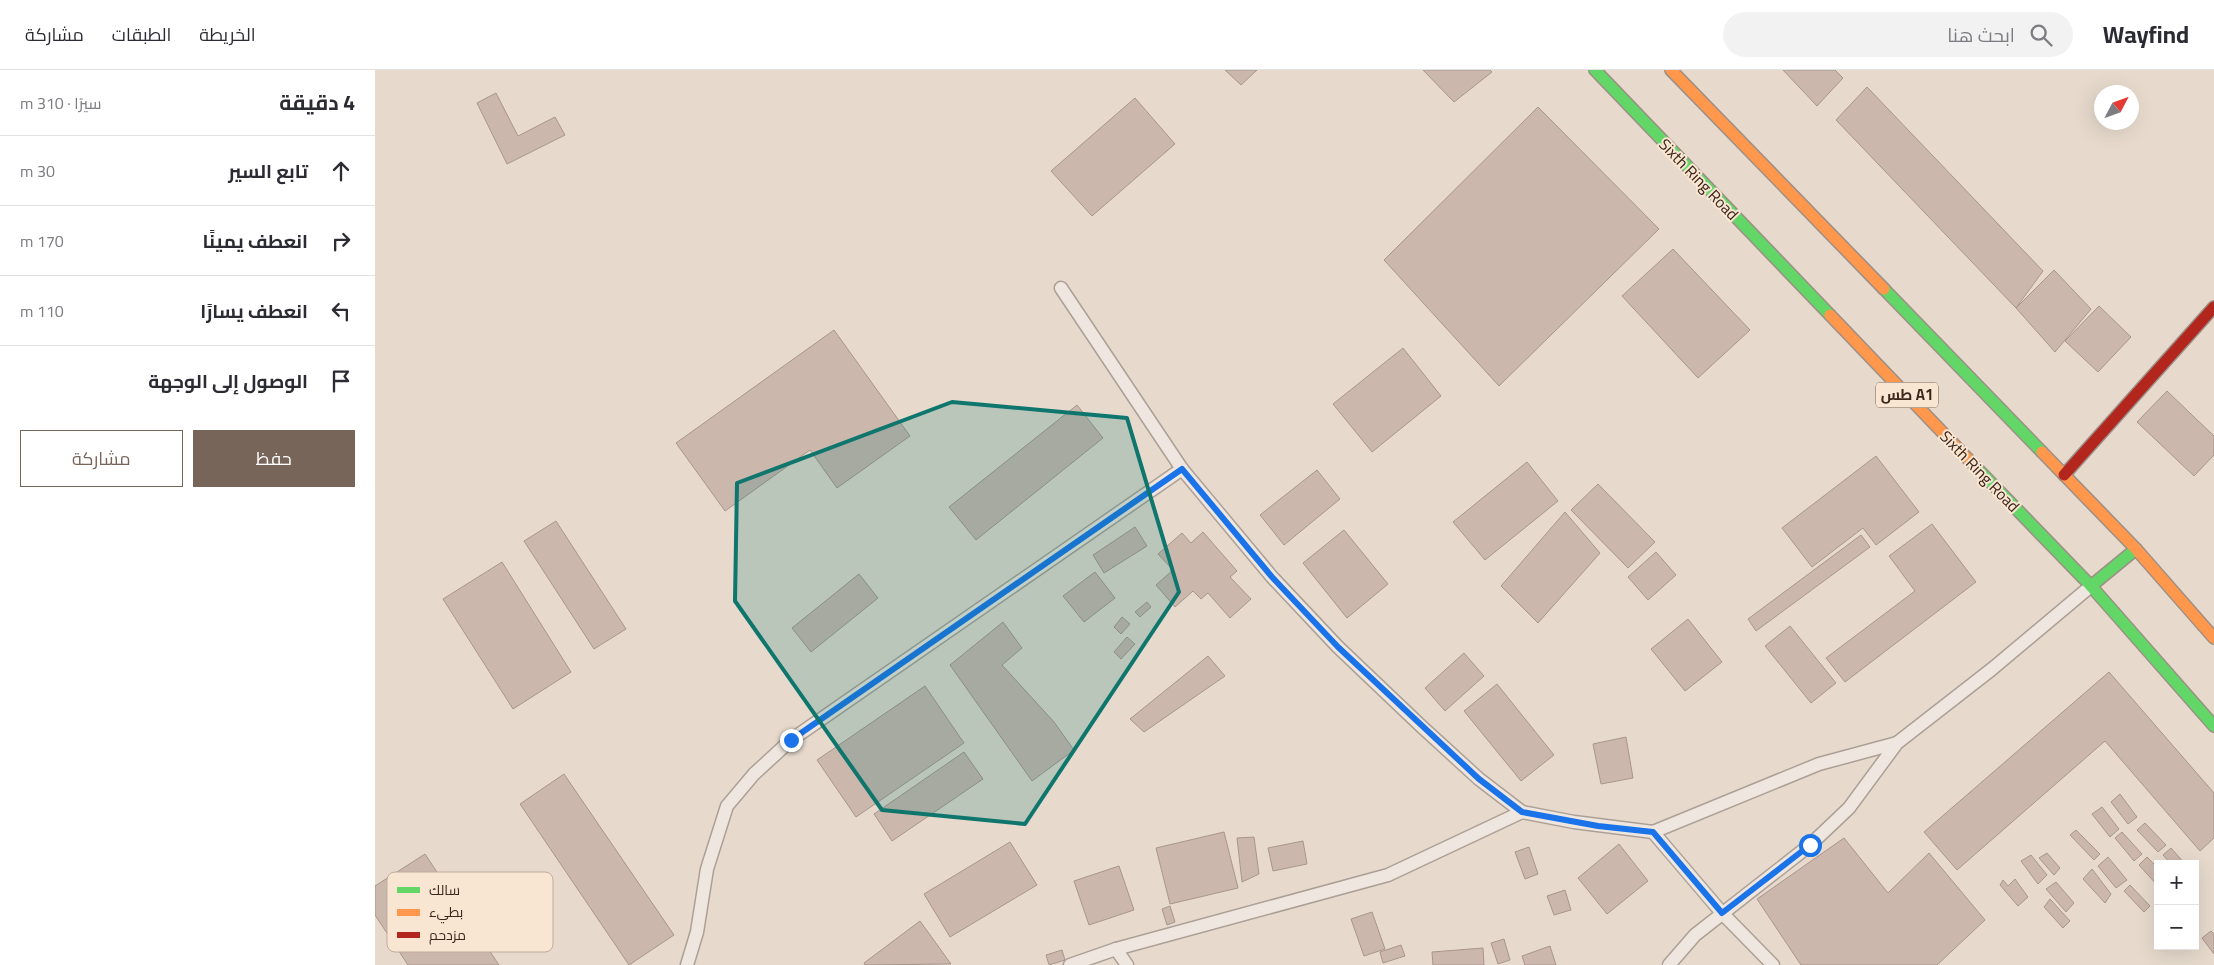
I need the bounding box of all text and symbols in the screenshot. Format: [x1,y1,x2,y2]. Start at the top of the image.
search box [1723,12,2073,57]
text: Wayfind [2103,12,2189,57]
text: ابحث هنا [1947,17,2015,53]
text: مشاركة [25,18,84,51]
text: الطبقات [112,18,171,51]
text: الخريطة [199,18,256,51]
icon: search [2027,21,2055,49]
text: 4 دقيقة [279,83,355,122]
north arrow [2094,85,2139,130]
text: سيرًا · 310 m [20,88,101,118]
street label: Sixth Ring Road [1652,131,1746,227]
text: تابع السير [228,153,308,189]
text: 30 m [20,156,55,186]
icon: ahead [327,157,355,185]
text: انعطف يمينًا [203,223,308,259]
text: 170 m [20,226,64,256]
icon: right [327,227,355,255]
text: انعطف يسارًا [200,293,308,329]
text: 110 m [20,296,64,326]
icon: left [327,297,355,325]
text: الوصول إلى الوجهة [148,363,308,399]
icon: arrive [327,367,355,395]
road number: طس A1 [1876,382,1938,408]
street label: Sixth Ring Road [1933,423,2027,519]
button: مشاركة [20,430,183,487]
button: حفظ [193,430,355,487]
route end [780,729,803,752]
route start [1799,834,1822,857]
map controls [2154,860,2199,950]
button: + [2154,860,2199,905]
legend [387,872,553,952]
text: سالك [429,877,460,903]
text: بطيء [429,899,463,925]
button: − [2154,905,2199,950]
text: مزدحم [429,922,466,948]

